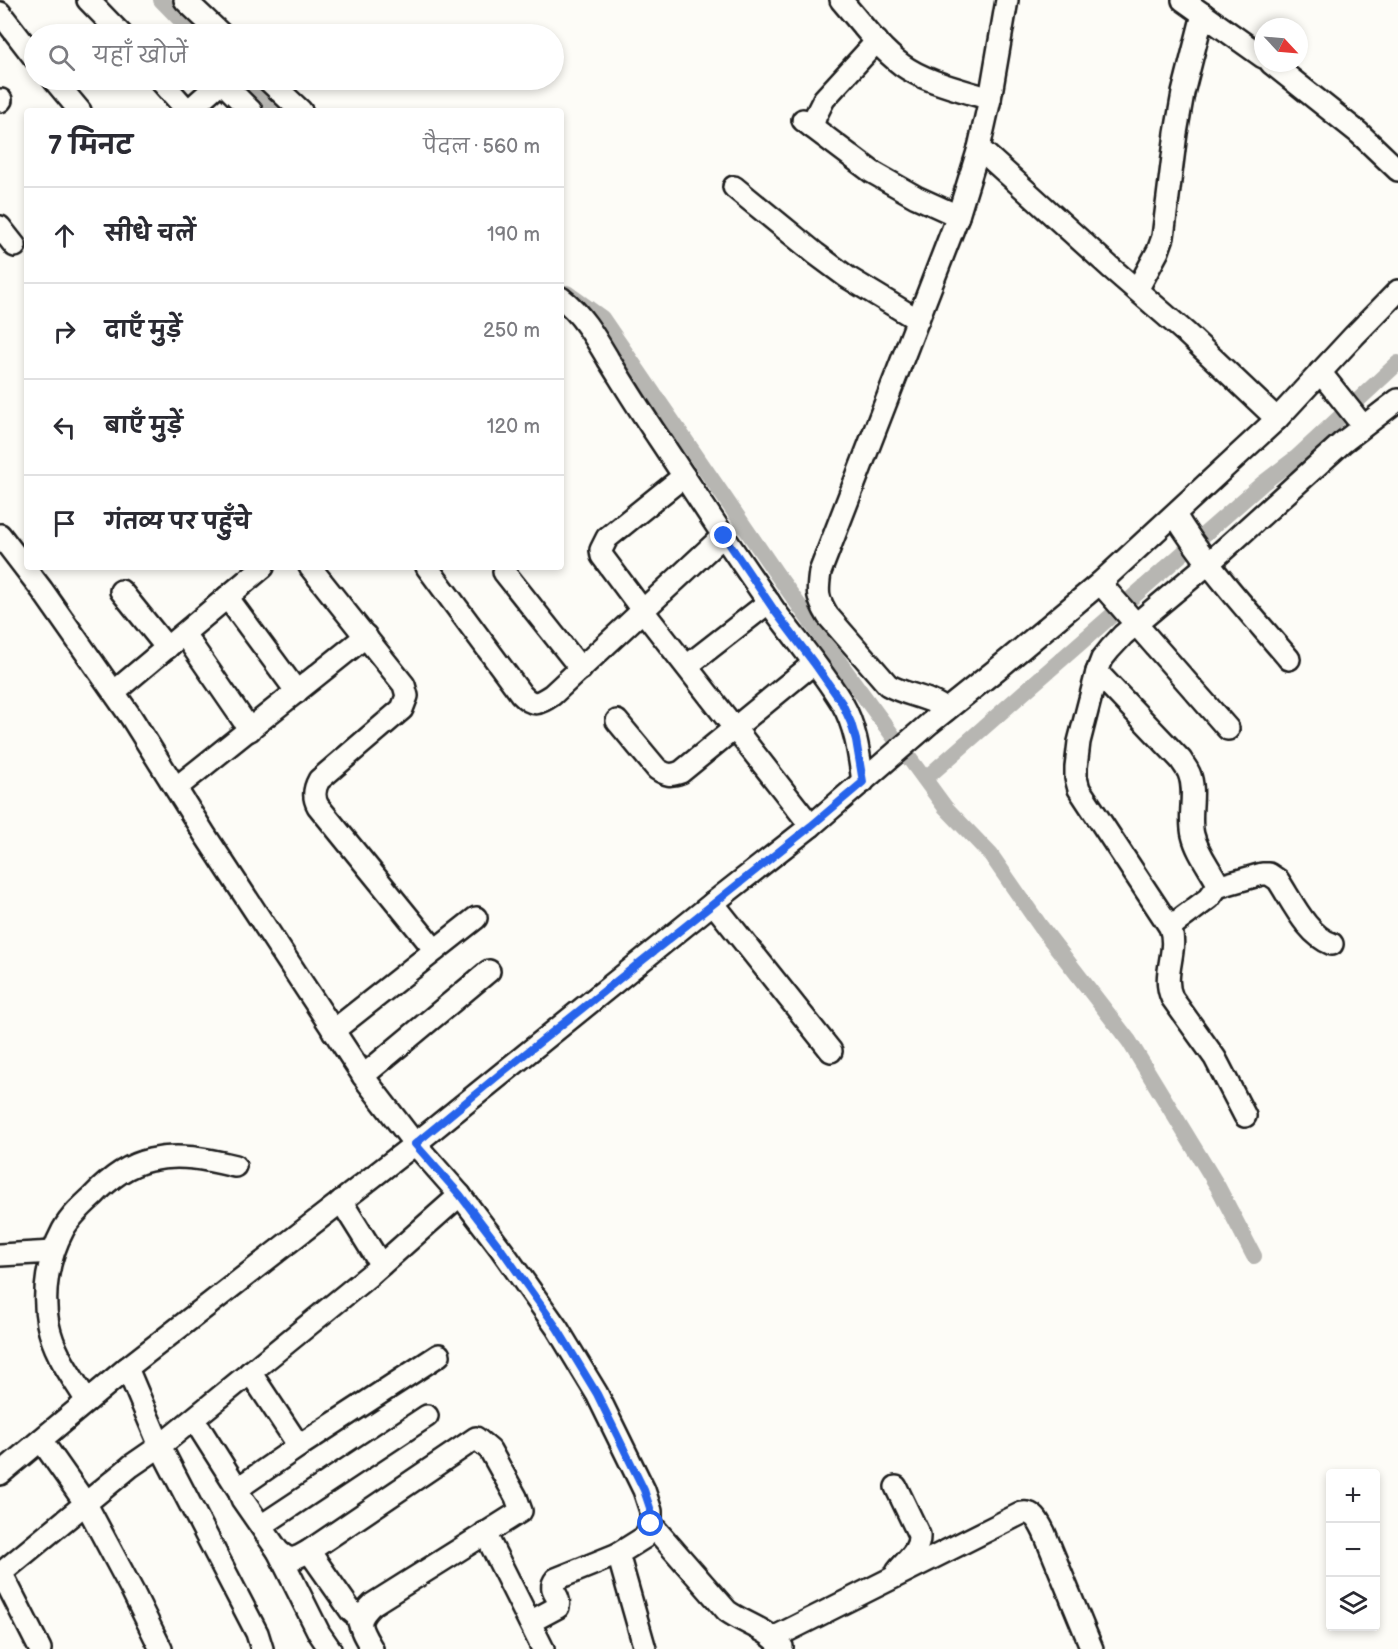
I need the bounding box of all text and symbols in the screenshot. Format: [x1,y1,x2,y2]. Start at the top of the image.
north arrow [1254,18,1308,72]
search box [24,24,564,90]
icon: search [45,41,78,74]
text: यहाँ खोजें [93,43,188,70]
text: 7 मिनट [48,131,132,162]
text: पैदल · 560 m [423,135,540,159]
icon: ahead [48,219,81,252]
text: सीधे चलें [105,221,195,248]
text: 190 m [487,223,540,247]
icon: right [48,315,81,348]
text: दाएँ मुड़ें [105,317,182,344]
text: 250 m [483,319,540,343]
icon: left [48,411,81,444]
text: बाएँ मुड़ें [105,413,183,440]
text: 120 m [487,415,540,439]
icon: arrive [48,507,81,540]
text: गंतव्य पर पहुँचे [105,509,251,536]
route end [710,522,736,548]
map controls [1326,1469,1380,1631]
button: + [1326,1469,1380,1523]
route start [637,1510,663,1536]
button: − [1326,1523,1380,1577]
button: layers [1326,1577,1380,1631]

